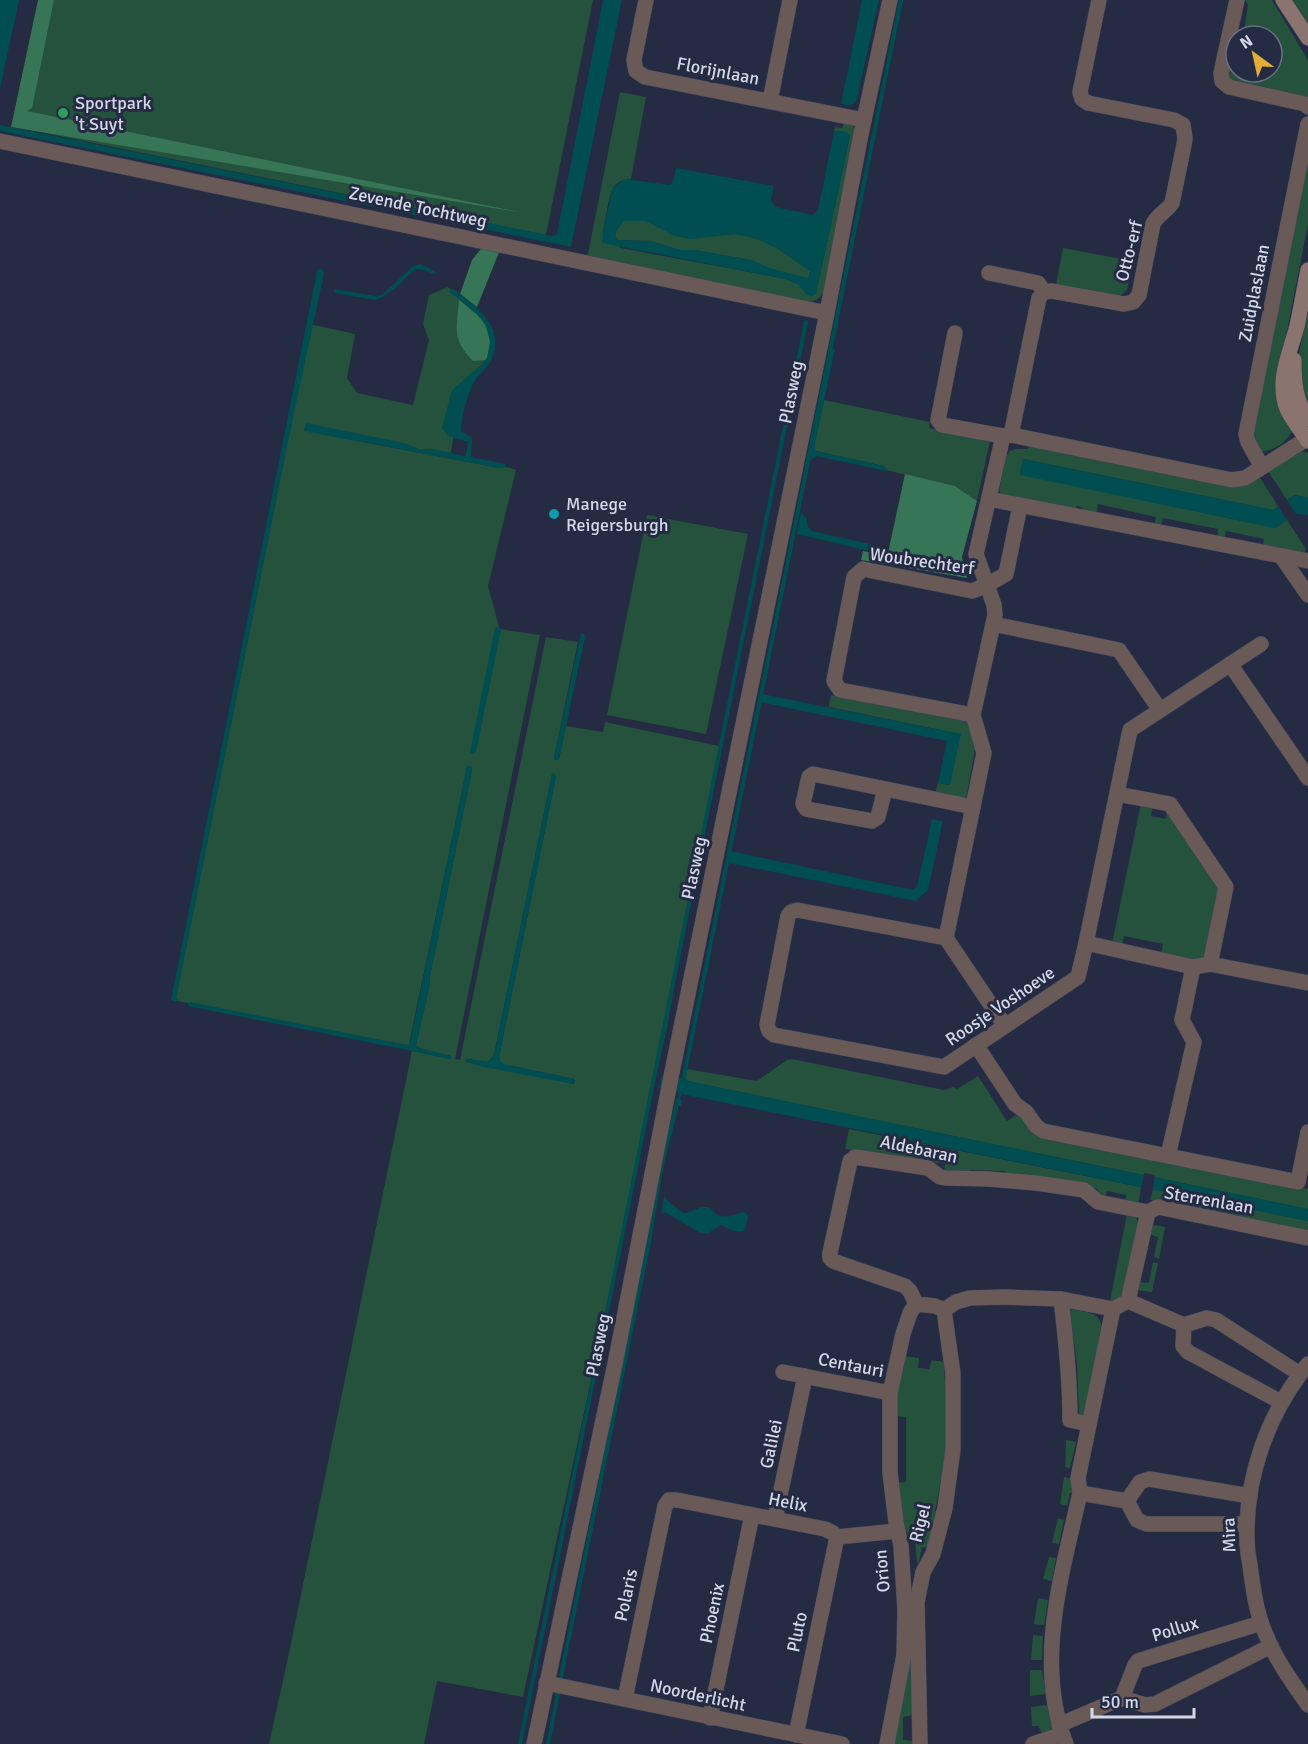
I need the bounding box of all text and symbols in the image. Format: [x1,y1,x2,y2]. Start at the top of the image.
north arrow [1224,24,1284,84]
text: N [1236,31,1256,54]
street label: Florijnlaan [675,52,761,90]
place label: Sportpark 't Suyt [75,92,152,135]
marker: Sportpark 't Suyt [56,106,70,120]
street label: Zevende Tochtweg [347,182,489,232]
street label: Otto-erf [1111,217,1147,284]
street label: Zuidplaslaan [1234,242,1274,344]
street label: Plasweg [774,359,808,425]
place label: Manege Reigersburgh [566,493,669,536]
marker: Manege Reigersburgh [547,507,561,521]
street label: Woubrechterf [868,543,977,579]
street label: Plasweg [677,835,711,901]
street label: Roosje Voshoeve [941,961,1059,1051]
street label: Aldebaran [878,1130,960,1168]
street label: Sterrenlaan [1163,1181,1255,1219]
street label: Plasweg [581,1312,615,1378]
street label: Centauri [816,1348,886,1382]
street label: Galilei [755,1417,787,1471]
street label: Helix [767,1487,810,1517]
street label: Rigel [905,1501,935,1545]
street label: Mira [1217,1517,1241,1553]
street label: Orion [869,1549,895,1593]
street label: Polaris [610,1567,642,1623]
street label: Phoenix [695,1580,729,1645]
street label: Pluto [782,1610,812,1654]
street label: Pollux [1149,1611,1202,1646]
street label: Noorderlicht [648,1674,748,1716]
scale bar [1092,1681,1194,1719]
text: 50 m [1101,1691,1139,1713]

